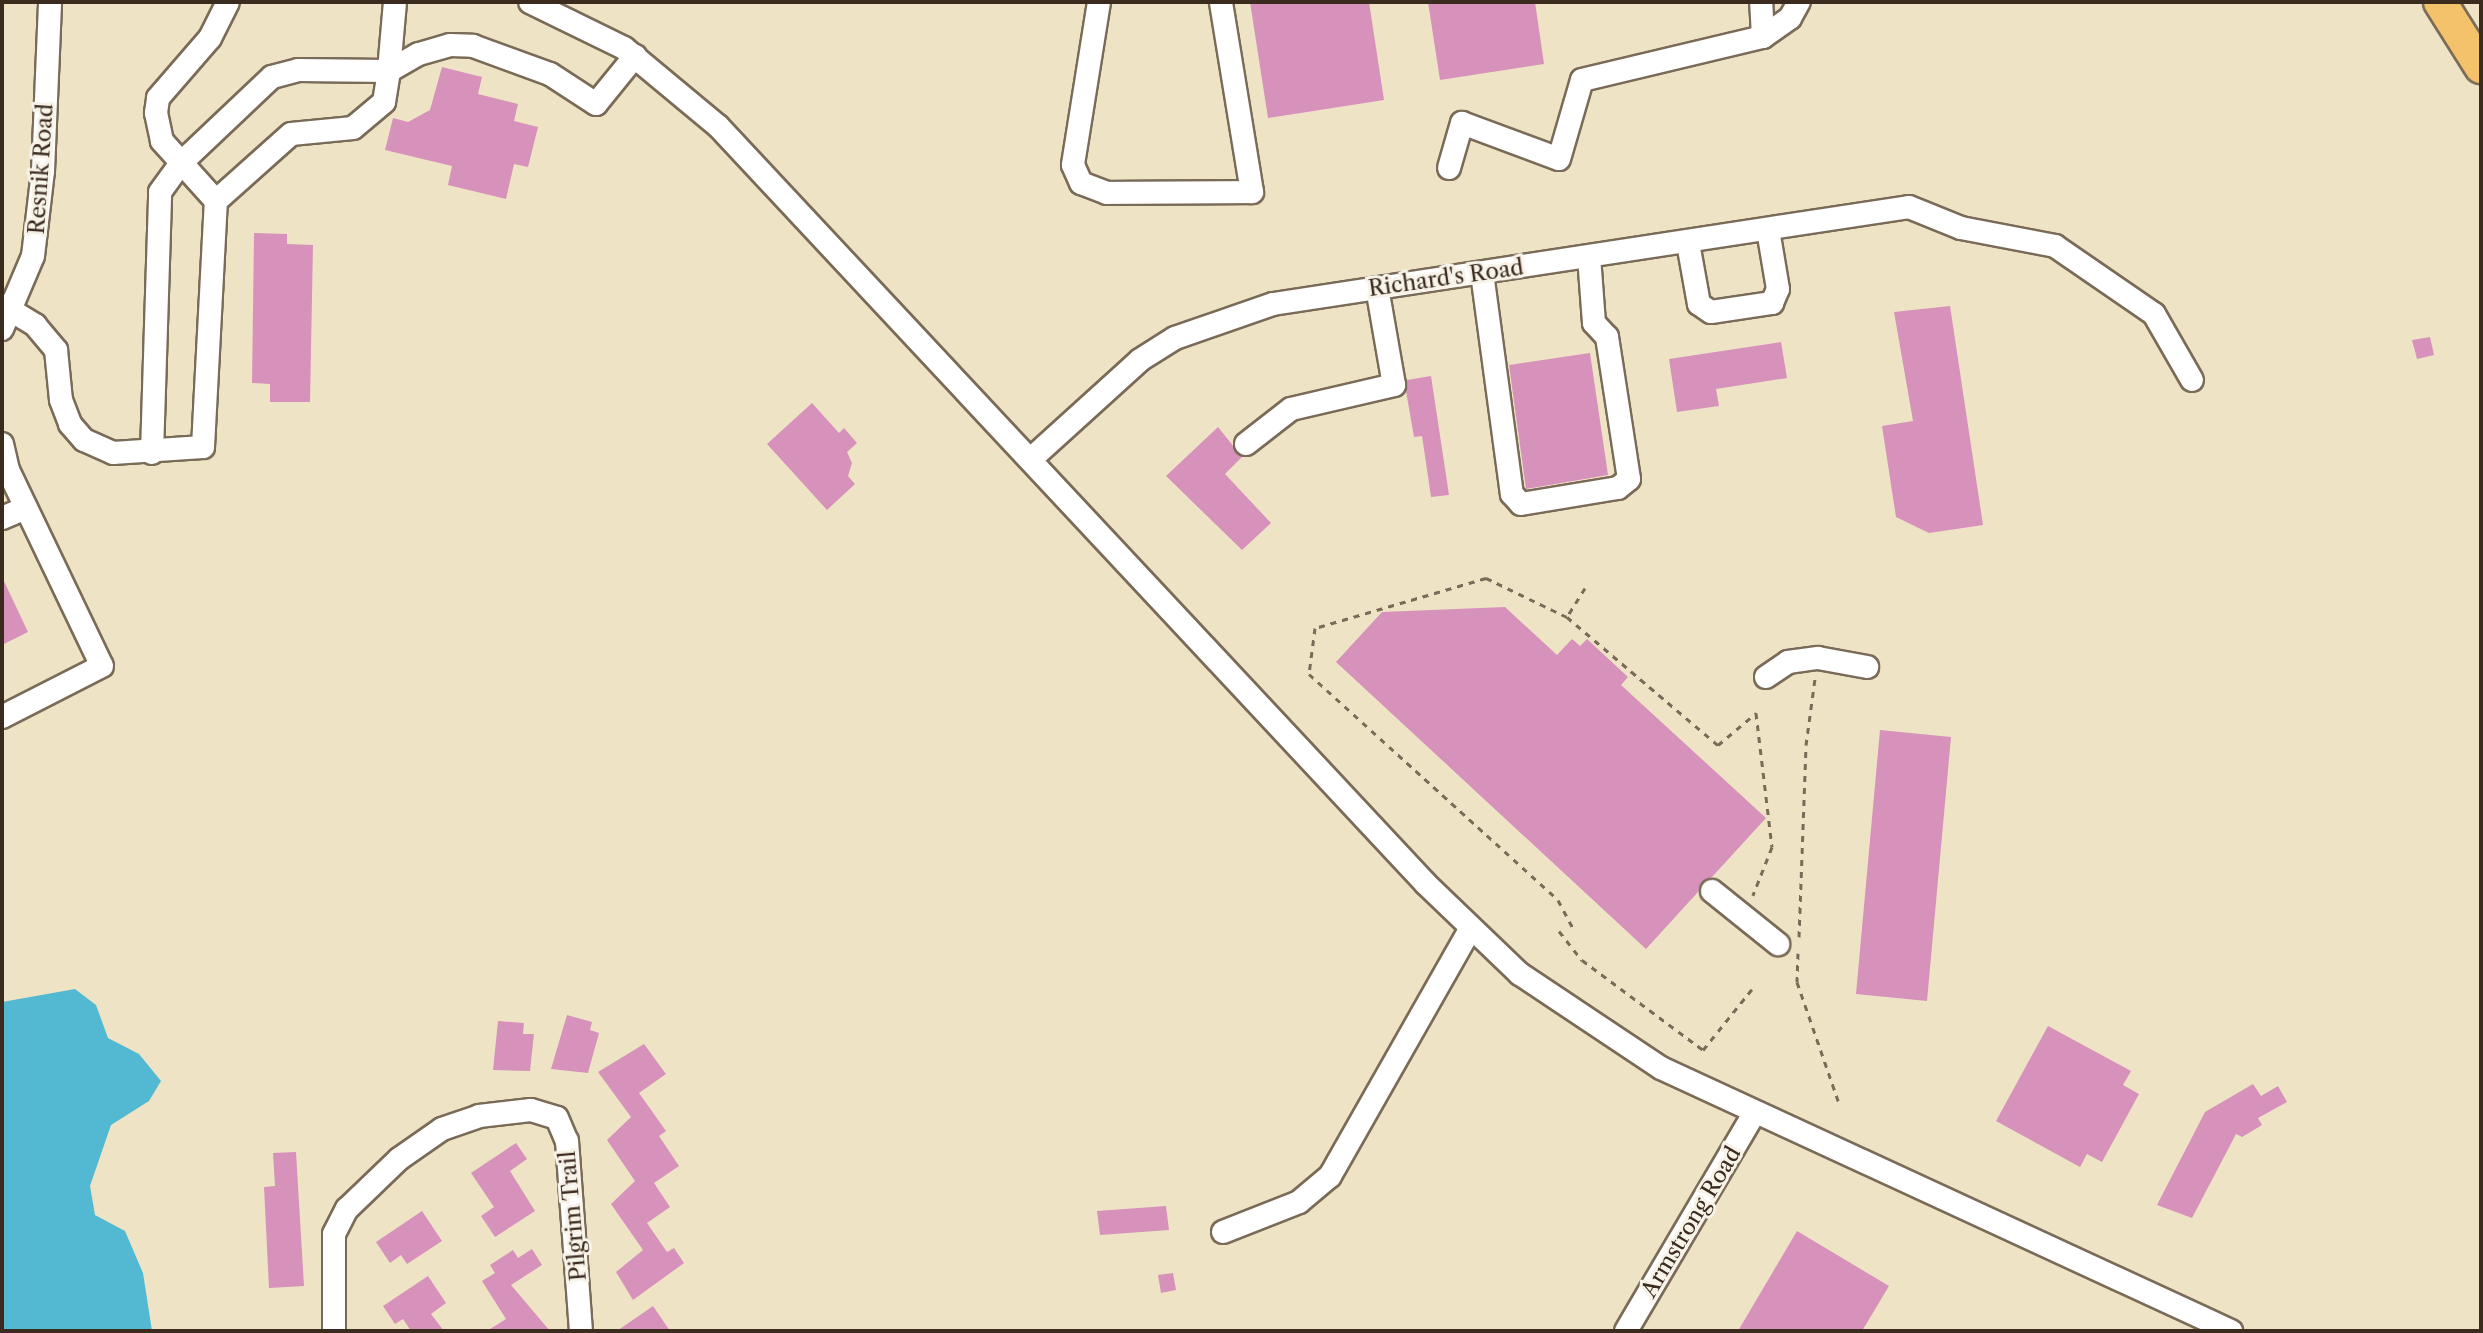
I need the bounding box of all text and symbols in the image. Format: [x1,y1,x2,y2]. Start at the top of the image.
street label: Resnik Road [23,103,59,235]
street label: Richard's Road [1367,254,1525,302]
street label: Armstrong Road [1636,1142,1746,1302]
street label: Pilgrim Trail [554,1150,592,1282]

